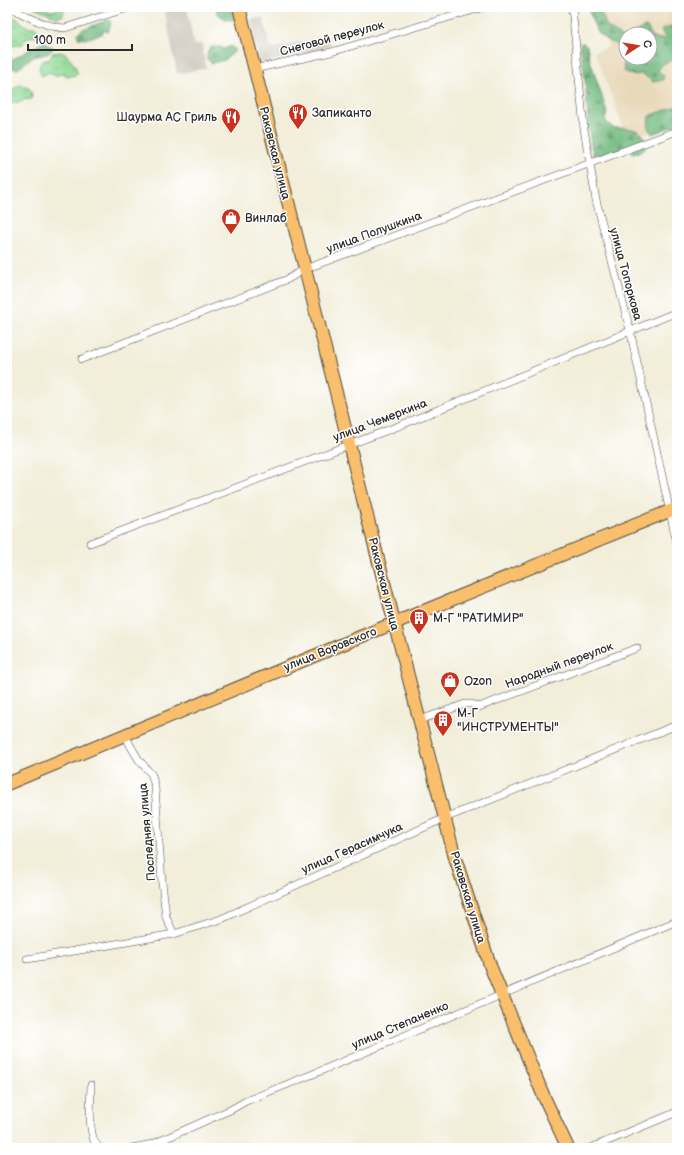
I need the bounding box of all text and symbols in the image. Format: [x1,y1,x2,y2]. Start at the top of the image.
street label: Снеговой переулок [279,17,386,60]
scale bar [28,26,132,52]
north arrow [618,26,658,66]
text: 100 m [34,33,66,48]
text: С [640,39,655,49]
restaurant icon: Запиканто [287,102,309,130]
street label: Раковская улица [256,105,293,201]
restaurant icon: Шаурма АС Гриль [220,106,242,134]
place label: Запиканто [312,106,371,121]
place label: Шаурма АС Гриль [116,110,217,125]
shop icon: Винлаб [220,207,242,235]
street label: улица Полушкина [325,208,424,257]
place label: Винлаб [245,211,287,226]
street label: улица Топоркова [606,226,645,322]
street label: улица Чемеркина [331,396,429,445]
street label: Раковская улица [365,536,402,632]
building icon: М-Г "РАТИМИР" [408,607,430,635]
place label: М-Г "РАТИМИР" [433,611,523,626]
street label: улица Воровского [282,624,379,675]
street label: Народный переулок [503,639,616,692]
shop icon: Ozon [439,670,461,698]
place label: Ozon [464,674,492,689]
place label: М-Г "ИНСТРУМЕНТЫ" [457,706,559,735]
building icon: М-Г "ИНСТРУМЕНТЫ" [432,709,454,737]
street label: Последняя улица [136,782,159,882]
street label: улица Герасимчука [299,819,405,878]
street label: Раковская улица [446,849,489,945]
street label: улица Степаненко [350,998,451,1053]

